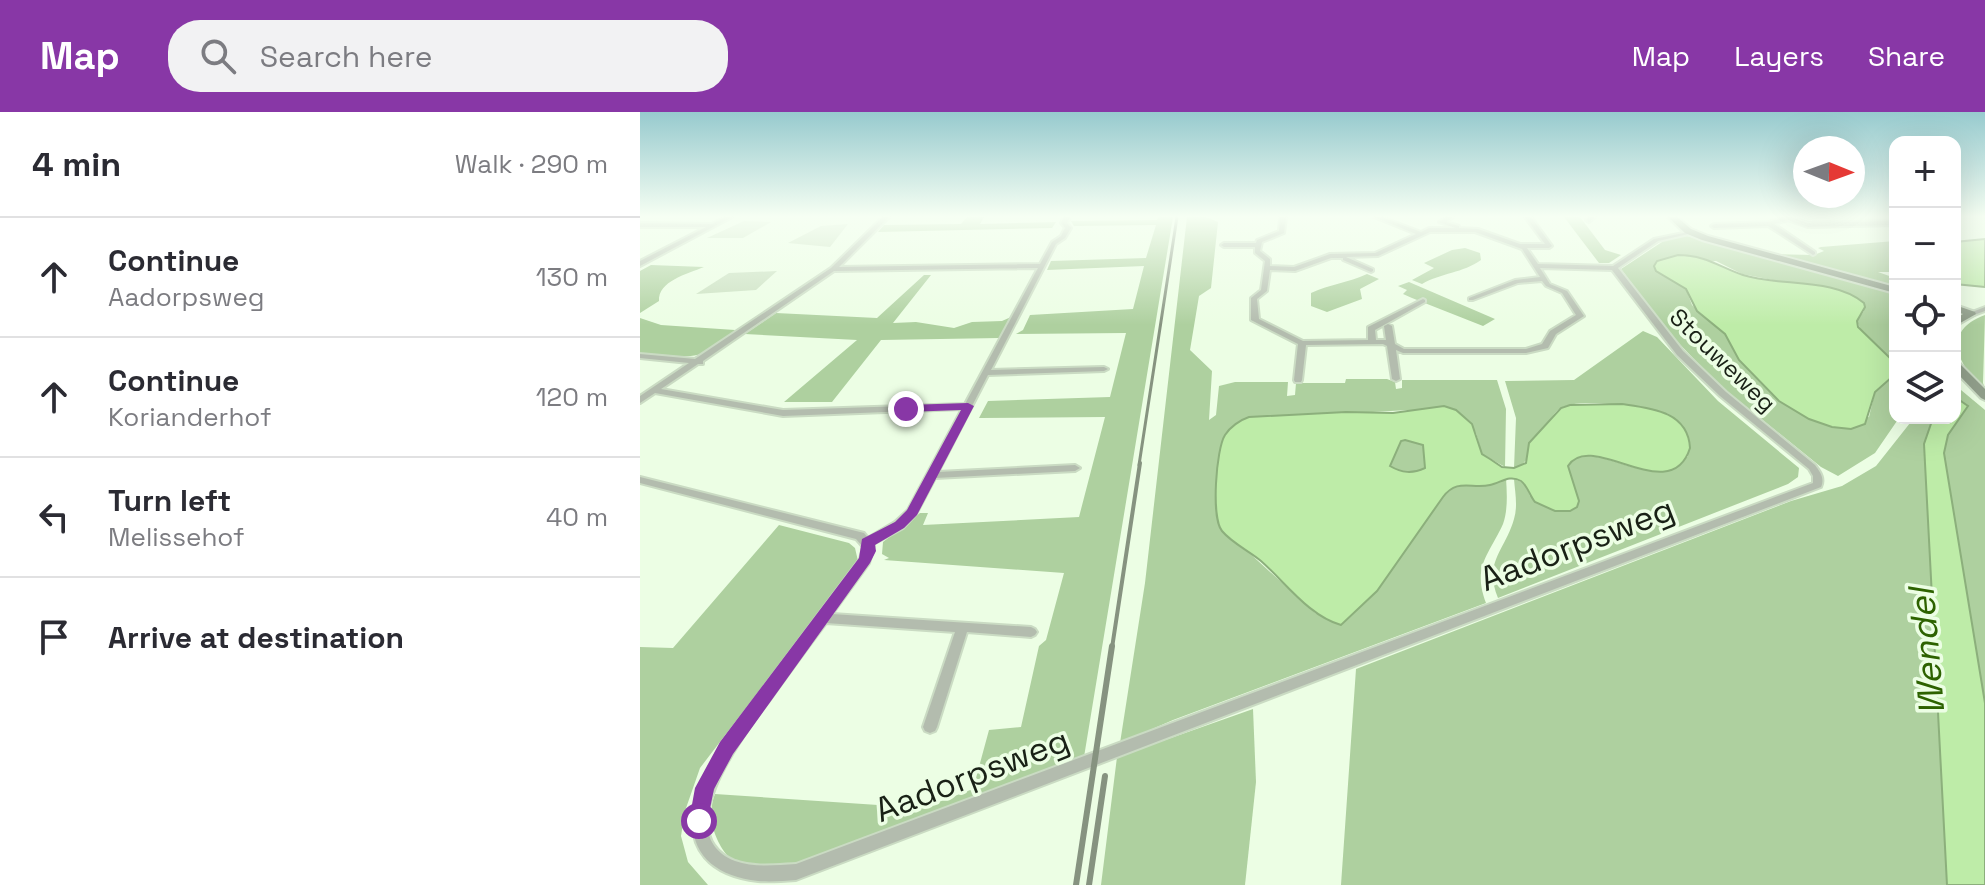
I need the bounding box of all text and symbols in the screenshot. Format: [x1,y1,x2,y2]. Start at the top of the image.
search box [168,20,728,92]
text: Map [40,32,120,80]
icon: search [196,34,240,78]
text: Search here [260,37,433,76]
text: Map [1632,38,1690,74]
text: Layers [1734,38,1824,74]
text: Share [1868,38,1945,74]
north arrow [1793,136,1865,208]
map controls [1889,136,1961,424]
button: + [1889,136,1961,208]
text: 4 min [32,143,121,186]
text: Walk · 290 m [455,147,608,181]
button: − [1889,208,1961,280]
text: Continue [108,241,239,280]
icon: ahead [32,255,76,299]
text: 130 m [536,260,608,294]
text: Aadorpsweg [108,280,264,314]
button: locate [1889,280,1961,352]
street label: Stouweweg [1663,301,1783,419]
button: layers [1889,352,1961,424]
text: Continue [108,361,239,400]
icon: ahead [32,375,76,419]
text: 120 m [536,380,608,414]
route end [888,391,924,427]
text: Korianderhof [108,400,271,434]
text: Turn left [108,481,231,520]
street label: Aadorpsweg [1474,487,1680,601]
icon: left [32,495,76,539]
text: 40 m [546,500,608,534]
text: Melissehof [108,520,244,554]
water label: Wendel [1898,582,1955,718]
icon: arrive [32,615,76,659]
text: Arrive at destination [108,618,404,657]
street label: Aadorpsweg [869,718,1075,832]
route start [681,803,717,839]

